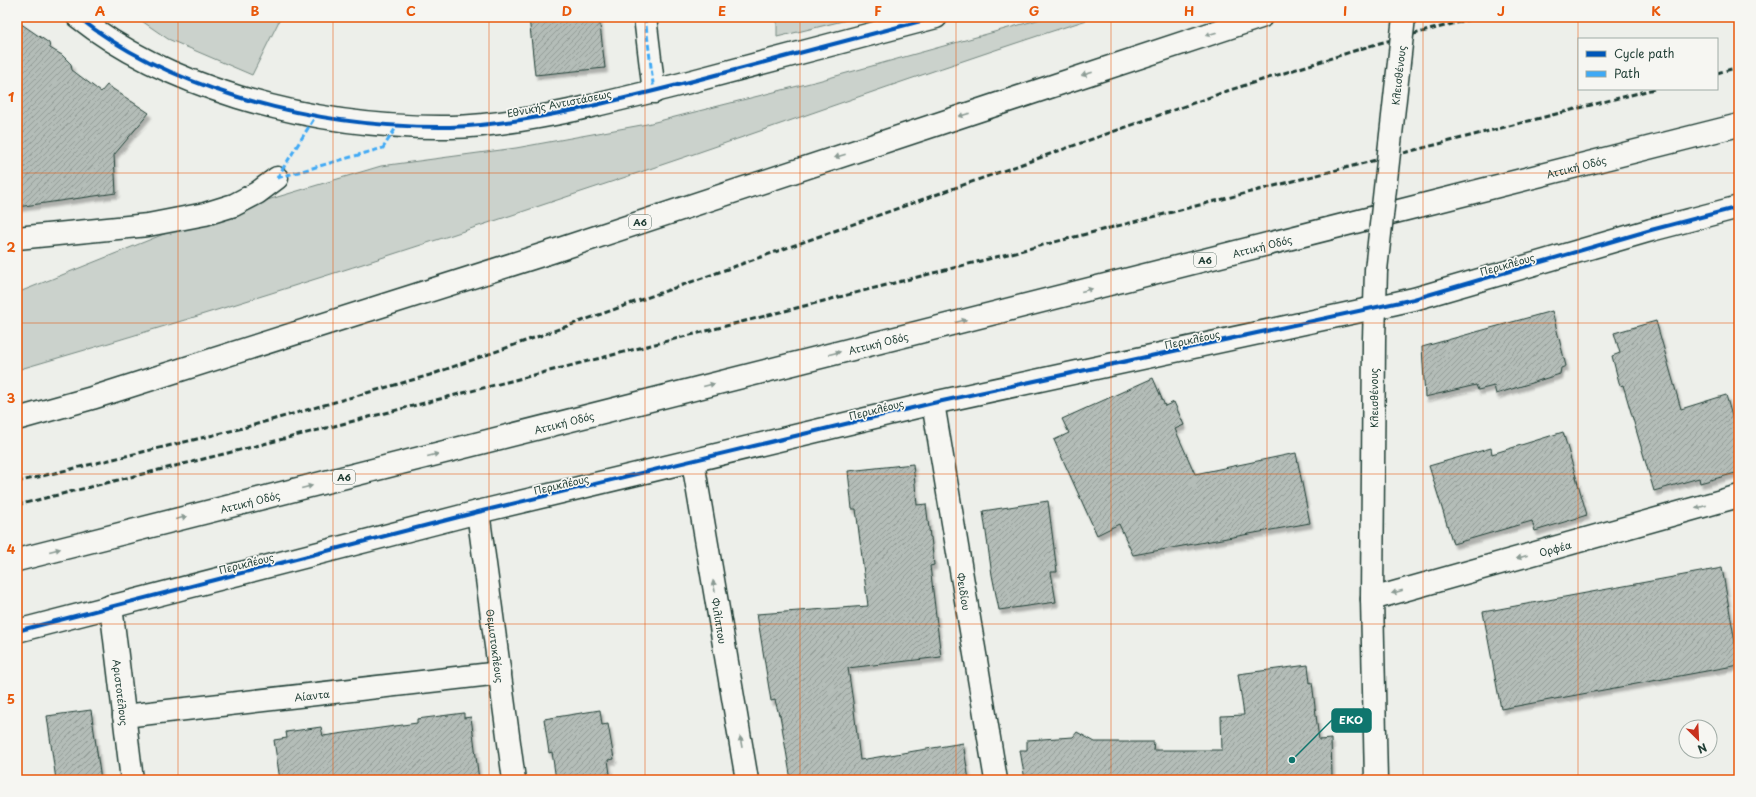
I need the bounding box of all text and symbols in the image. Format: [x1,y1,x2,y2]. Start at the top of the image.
text: A [95,1,105,20]
text: B [251,1,260,20]
text: C [406,1,416,20]
text: D [562,1,572,20]
text: E [718,1,726,20]
text: F [874,1,882,20]
text: G [1029,1,1039,20]
text: H [1184,1,1194,20]
text: I [1343,1,1347,20]
text: J [1497,1,1505,20]
text: K [1651,1,1661,20]
one-way arrow [1204,31,1216,37]
legend [1578,38,1718,90]
text: Cycle path [1614,44,1675,62]
street label: Κλεισθένους [1387,45,1408,106]
text: Path [1614,64,1640,82]
one-way arrow [1081,72,1093,78]
street label: Εθνικής Αντιστάσεως [505,85,613,121]
text: 1 [8,87,14,106]
one-way arrow [957,113,969,119]
street label: Αττική Οδός [1544,151,1608,181]
one-way arrow [834,153,846,159]
road number: Α6 [629,215,651,229]
street label: Αττική Οδός [1230,231,1293,260]
text: 2 [6,237,16,256]
street label: Περικλέους [1478,249,1536,279]
road number: Α6 [1194,253,1216,267]
one-way arrow [1081,286,1093,292]
one-way arrow [955,318,967,324]
street label: Περικλέους [1163,326,1221,352]
street label: Αττική Οδός [846,328,910,357]
one-way arrow [829,350,841,356]
street label: Κλεισθένους [1366,368,1381,428]
one-way arrow [703,382,715,388]
text: 3 [7,388,16,407]
street label: Περικλέους [847,395,905,423]
street label: Αττική Οδός [532,407,595,437]
one-way arrow [427,451,439,457]
road number: Α6 [333,470,355,484]
street label: Περικλέους [532,470,590,498]
one-way arrow [301,483,313,489]
street label: Αττική Οδός [218,486,281,516]
one-way arrow [1695,504,1707,510]
one-way arrow [175,515,187,521]
street label: Ορφέα [1537,536,1573,559]
text: 4 [7,539,16,558]
one-way arrow [49,547,61,553]
street label: Περικλέους [217,549,275,577]
one-way arrow [1516,554,1528,560]
street label: Φειδίου [954,571,975,612]
one-way arrow [711,580,717,592]
one-way arrow [1391,589,1403,595]
street label: Φιλίππου [709,597,731,645]
street label: Θεμιστοκλέους [484,608,508,684]
street label: Αριστοτέλους [110,658,133,726]
street label: Αίαντα [293,685,331,704]
text: 5 [7,689,15,708]
callout: ΕΚΟ [1332,709,1371,732]
text: ΕΚΟ [1339,711,1363,728]
north arrow [1678,719,1718,759]
one-way arrow [738,735,744,748]
text: N [1695,739,1710,758]

